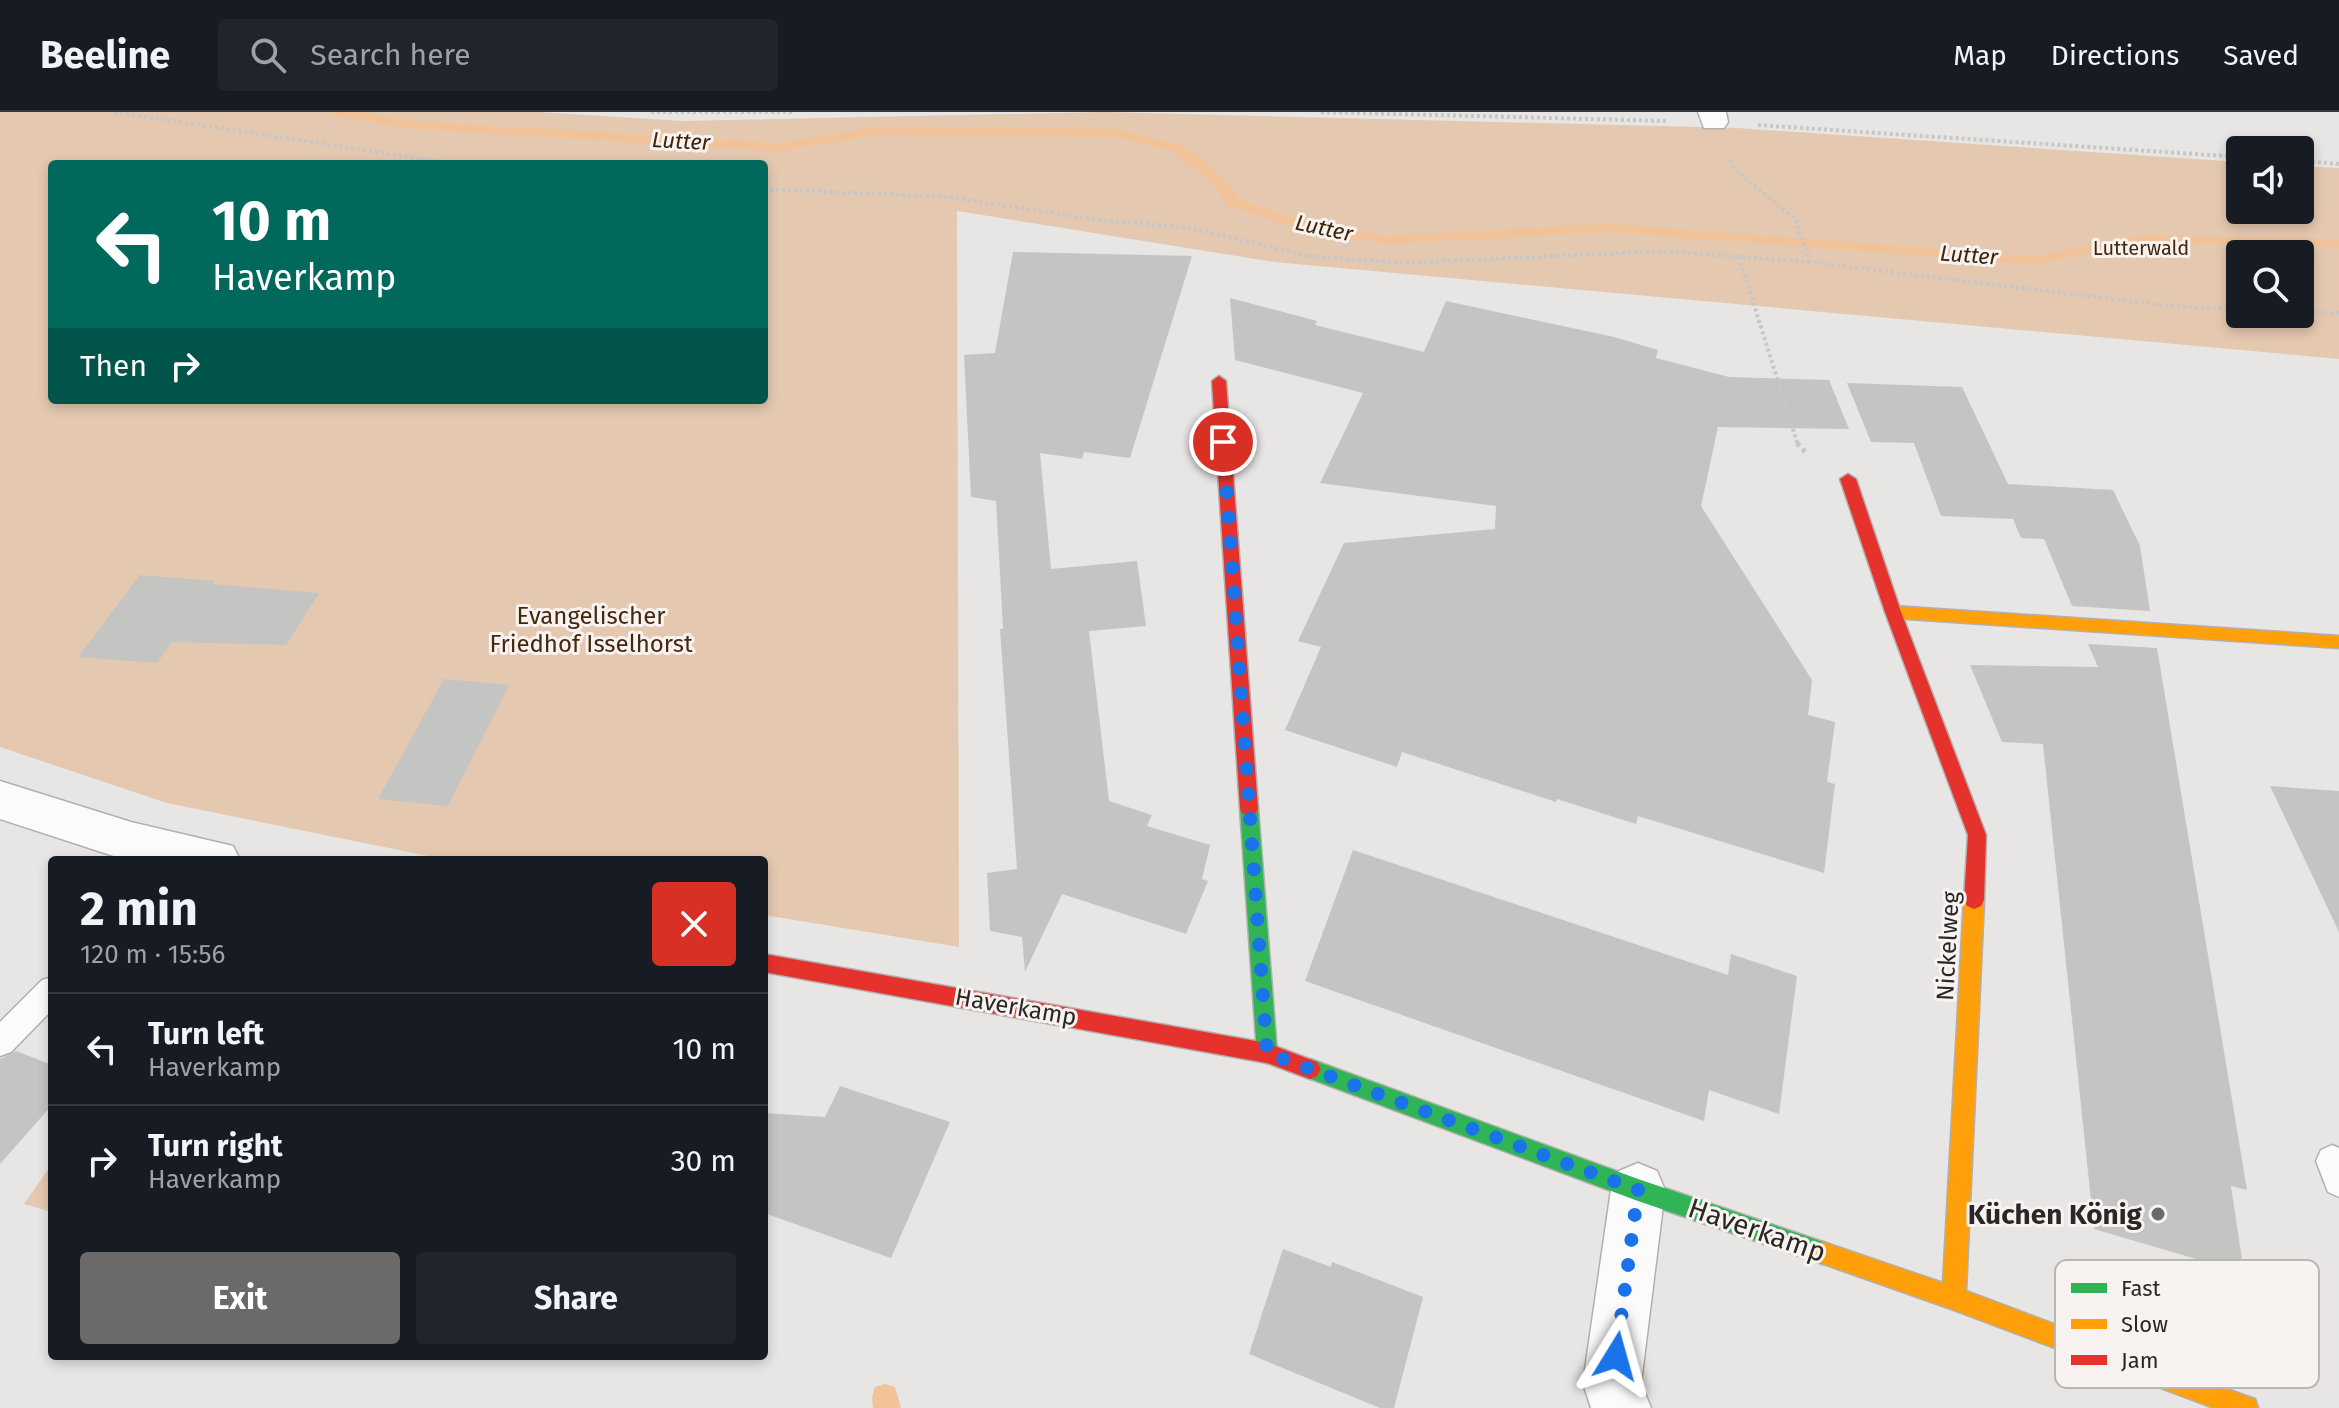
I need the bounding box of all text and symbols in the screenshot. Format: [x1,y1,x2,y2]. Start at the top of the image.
search box [218,19,778,91]
text: Beeline [40,32,170,78]
icon: search [246,33,290,77]
text: Search here [310,37,471,73]
text: Map [1953,39,2007,72]
text: Directions [2051,39,2179,72]
text: Saved [2223,39,2299,72]
water label: Lutter [651,126,711,156]
map controls [2226,136,2314,328]
button: sound [2226,136,2314,224]
text: 10 m [212,188,331,255]
icon: left [80,192,184,296]
water label: Lutter [1293,209,1356,247]
park label: Lutterwald [2093,236,2189,260]
water label: Lutter [1939,240,2000,271]
button: search [2226,240,2314,328]
text: Haverkamp [212,256,396,300]
icon: right [163,344,207,388]
text: Then [80,348,147,384]
pin [1189,408,1257,476]
icon: arrive [1201,420,1245,464]
park label: Evangelischer Friedhof Isselhorst [489,602,693,658]
text: 2 min [80,880,198,938]
button: close [652,882,736,966]
street label: Nickelweg [1931,890,1965,1001]
text: 120 m · 15:56 [80,939,225,970]
street label: Haverkamp [953,983,1079,1031]
text: Turn left [148,1016,264,1052]
icon: left [80,1027,124,1071]
text: 10 m [673,1031,736,1067]
text: Haverkamp [148,1052,281,1083]
text: Turn right [148,1128,283,1164]
icon: right [80,1139,124,1183]
text: 30 m [671,1143,736,1179]
text: Haverkamp [148,1164,281,1195]
street label: Haverkamp [1684,1191,1830,1269]
place label: Küchen König [1968,1198,2143,1231]
marker: Küchen König [2149,1205,2167,1223]
button: Exit [80,1252,400,1344]
button: Share [416,1252,736,1344]
legend [2055,1260,2319,1388]
text: Fast [2121,1275,2161,1302]
text: Slow [2121,1311,2168,1338]
position arrow [1574,1314,1658,1398]
text: Jam [2121,1347,2159,1374]

